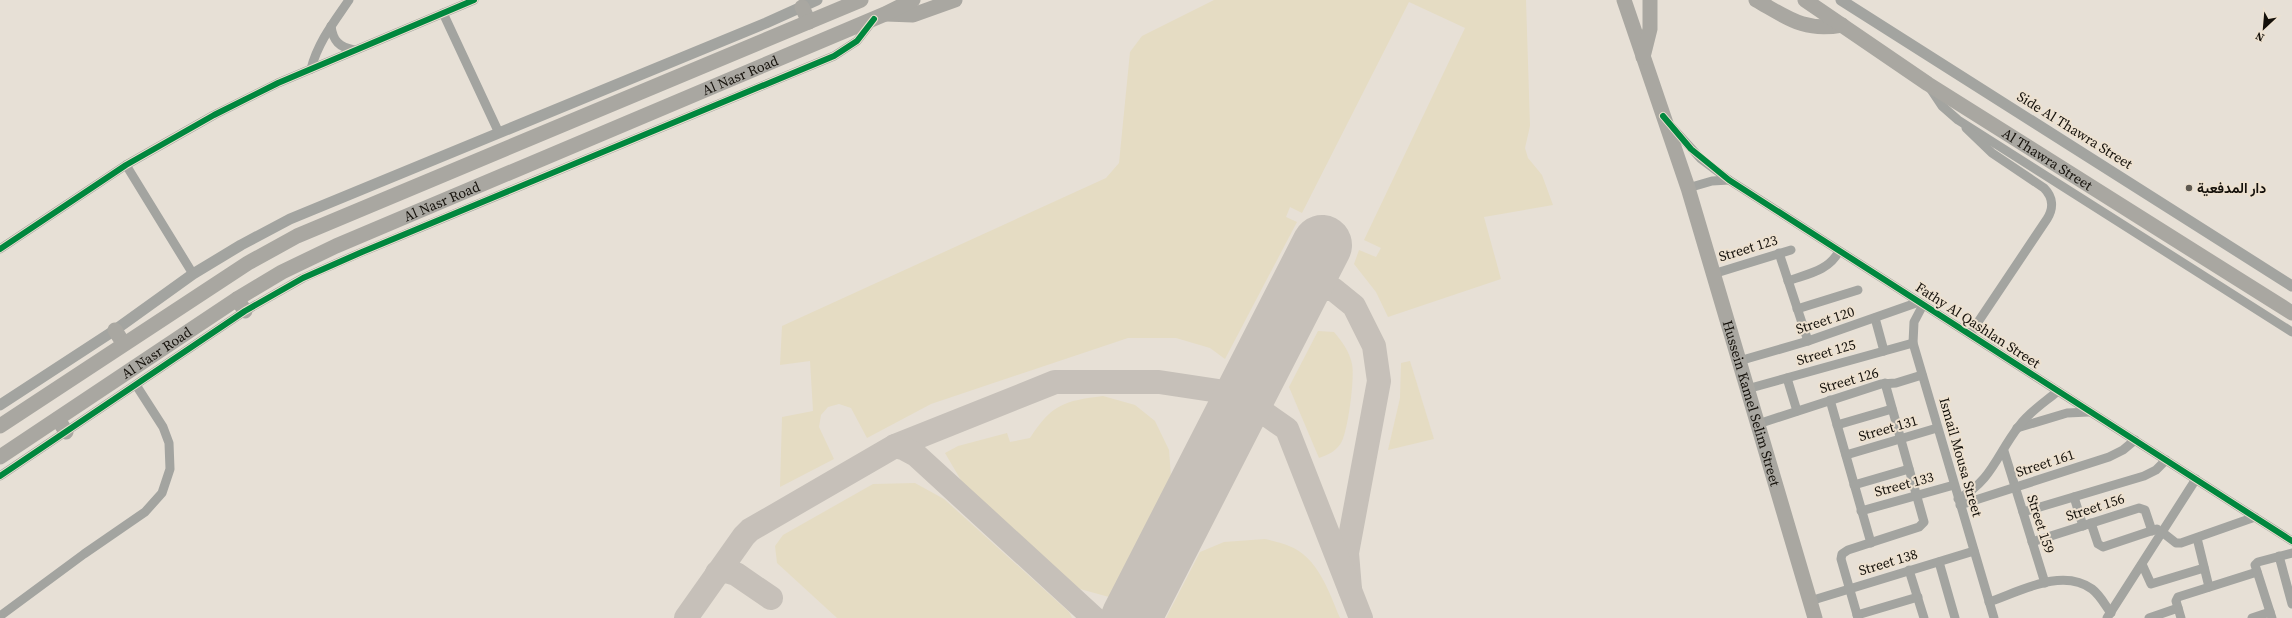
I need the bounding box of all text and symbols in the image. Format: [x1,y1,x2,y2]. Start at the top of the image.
north arrow [2244,8,2284,48]
text: N [2253,28,2267,45]
street label: Al Nasr Road [699,50,781,100]
street label: Side Al Thawra Street [2014,88,2136,172]
street label: Al Thawra Street [1999,124,2095,194]
street label: Al Nasr Road [400,176,483,226]
place label: دار المدفعية [2197,178,2266,198]
marker: دار المدفعية [2184,183,2194,193]
street label: Street 123 [1716,230,1780,266]
street label: Fathy Al Qashlan Street [1912,277,2045,373]
street label: Street 120 [1793,301,1857,339]
street label: Hussein Kamel Selim Street [1718,318,1786,489]
street label: Al Nasr Road [117,322,196,384]
street label: Street 125 [1794,334,1858,370]
street label: Street 126 [1817,362,1881,398]
street label: Ismail Mousa Street [1934,395,1988,519]
street label: Street 131 [1856,410,1920,446]
street label: Street 161 [2013,444,2077,482]
street label: Street 133 [1872,467,1936,501]
street label: Street 156 [2063,488,2127,526]
street label: Street 159 [2022,492,2060,556]
street label: Street 138 [1856,544,1920,580]

